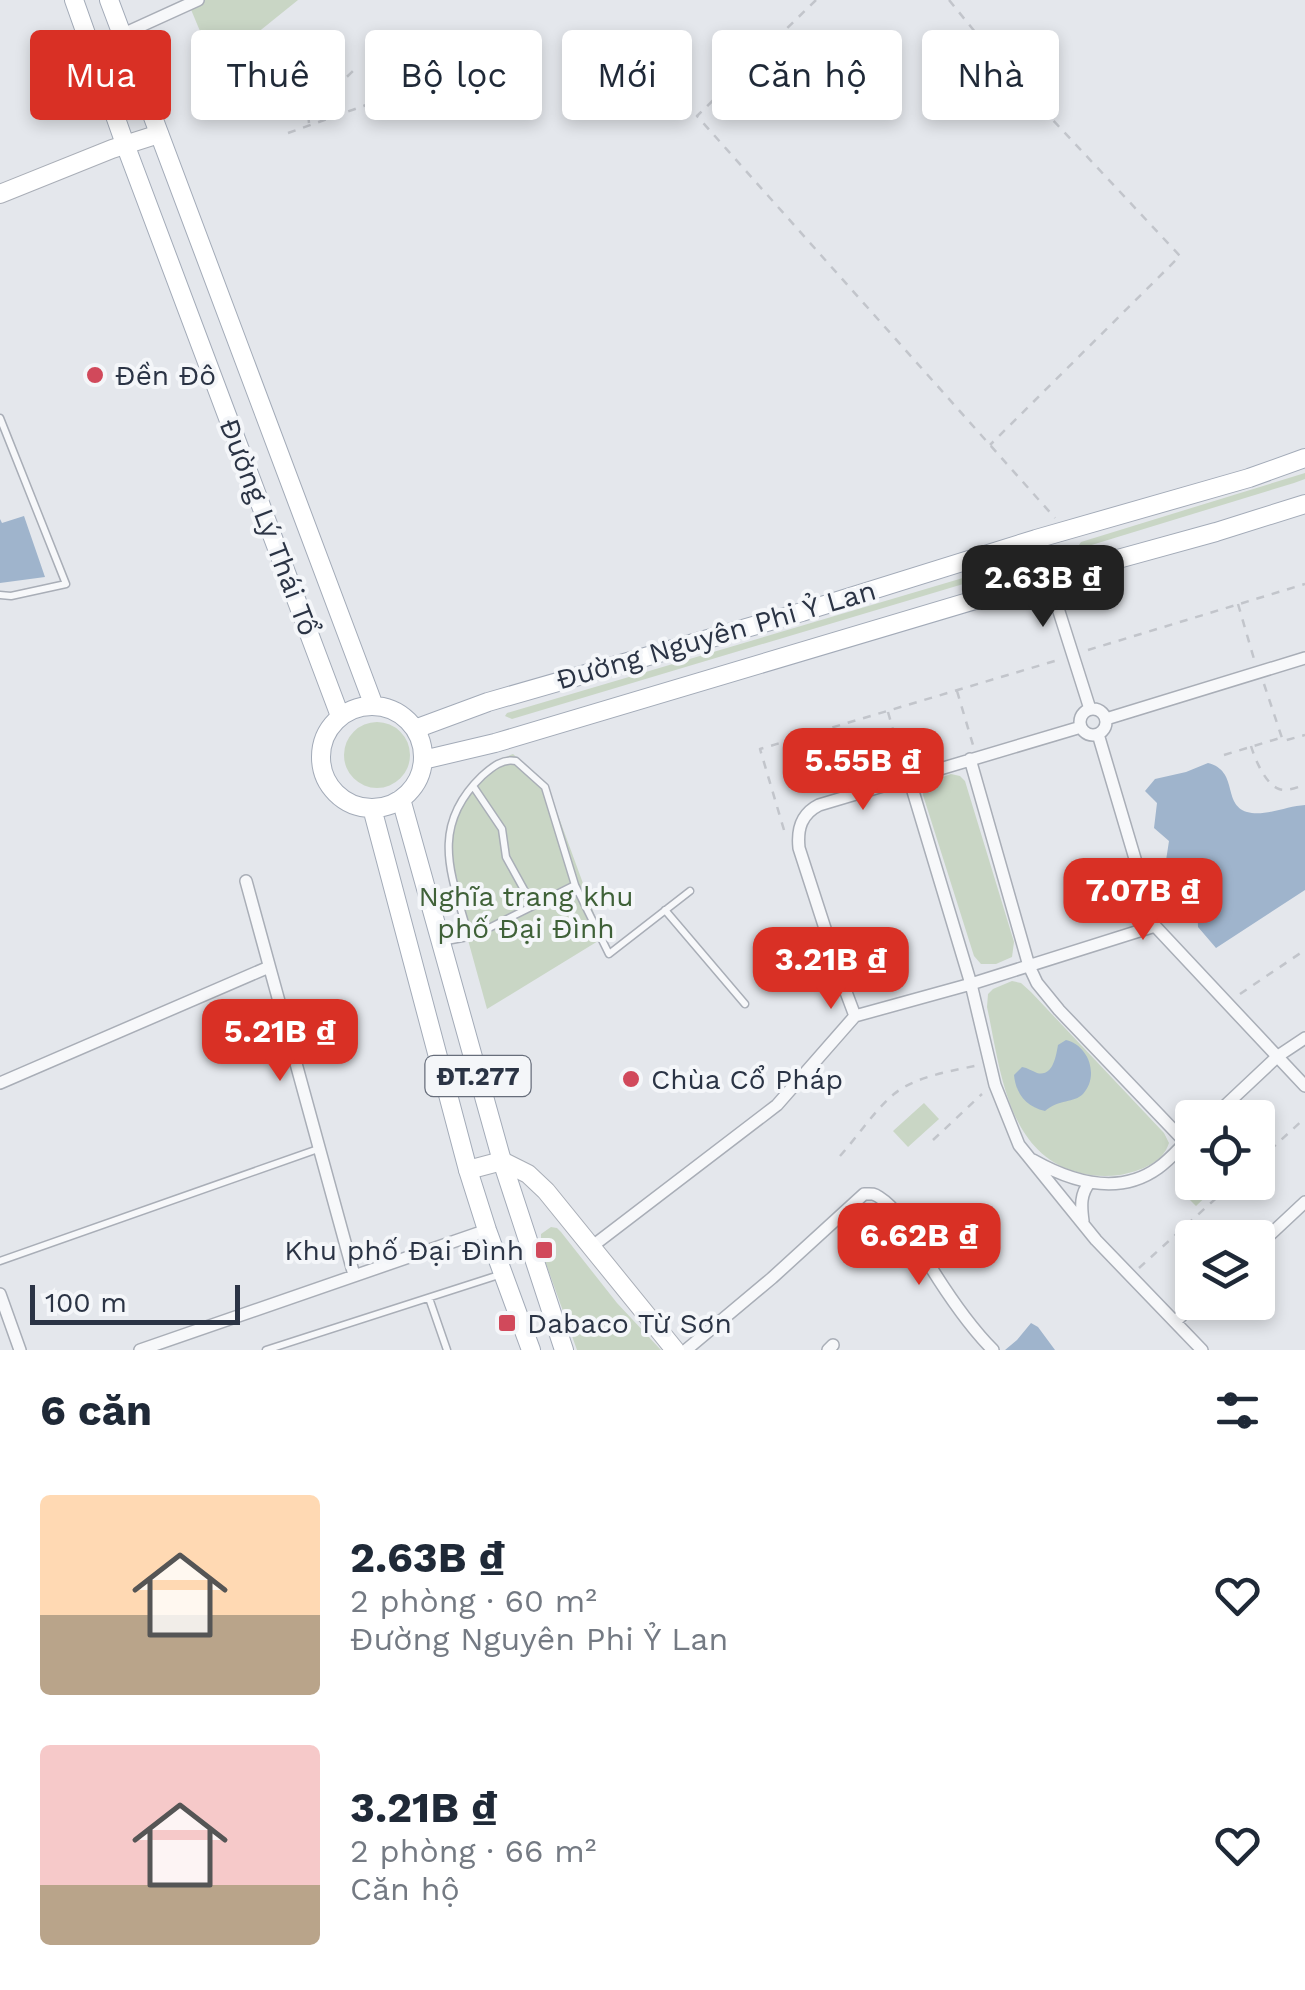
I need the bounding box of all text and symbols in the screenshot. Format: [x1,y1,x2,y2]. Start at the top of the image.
chip: Mua [30,30,171,120]
chip: Thuê [191,30,345,120]
chip: Bộ lọc [365,30,542,120]
chip: Mới [562,30,692,120]
chip: Căn hộ [712,30,902,120]
chip: Nhà [922,30,1059,120]
place label: Đền Đô [115,359,216,392]
marker: Đền Đô [84,364,106,386]
street label: Đường Lý Thái Tổ [212,414,326,640]
pin: 2.63B ₫ [951,545,1135,630]
text: 2.63B ₫ [984,558,1102,596]
street label: Đường Nguyên Phi Ỷ Lan [552,574,880,696]
pin: 5.55B ₫ [771,728,955,813]
text: 5.55B ₫ [805,741,921,779]
pin: 7.07B ₫ [1051,858,1235,943]
text: 7.07B ₫ [1085,871,1201,909]
park label: Nghĩa trang khu phố Đại Đình [419,880,634,945]
pin: 3.21B ₫ [739,927,923,1012]
text: 3.21B ₫ [775,940,887,978]
pin: 5.21B ₫ [188,999,372,1084]
text: 5.21B ₫ [224,1012,336,1050]
road number: ĐT.277 [426,1056,530,1096]
place label: Chùa Cổ Pháp [651,1063,843,1096]
marker: Chùa Cổ Pháp [620,1068,642,1090]
map controls [1175,1100,1275,1320]
button: locate [1175,1100,1275,1200]
pin: 6.62B ₫ [827,1203,1011,1288]
text: 6.62B ₫ [860,1216,978,1254]
button: layers [1175,1220,1275,1320]
place label: Khu phố Đại Đình [284,1234,524,1267]
marker: Khu phố Đại Đình [533,1239,555,1261]
scale bar [30,1280,240,1324]
text: 100 m [45,1286,127,1319]
place label: Dabaco Từ Sơn [527,1307,732,1340]
marker: Dabaco Từ Sơn [496,1312,518,1334]
icon: filters [1210,1383,1265,1438]
text: 6 căn [40,1386,152,1435]
text: 2.63B ₫ [350,1533,505,1582]
icon: home [120,1535,240,1655]
icon: heart [1210,1568,1265,1623]
text: 2 phòng · 60 m² [350,1582,597,1620]
text: Đường Nguyên Phi Ỷ Lan [350,1620,728,1658]
text: 3.21B ₫ [350,1783,498,1832]
icon: home [120,1785,240,1905]
icon: heart [1210,1818,1265,1873]
text: 2 phòng · 66 m² [350,1832,597,1870]
text: Căn hộ [350,1870,460,1908]

